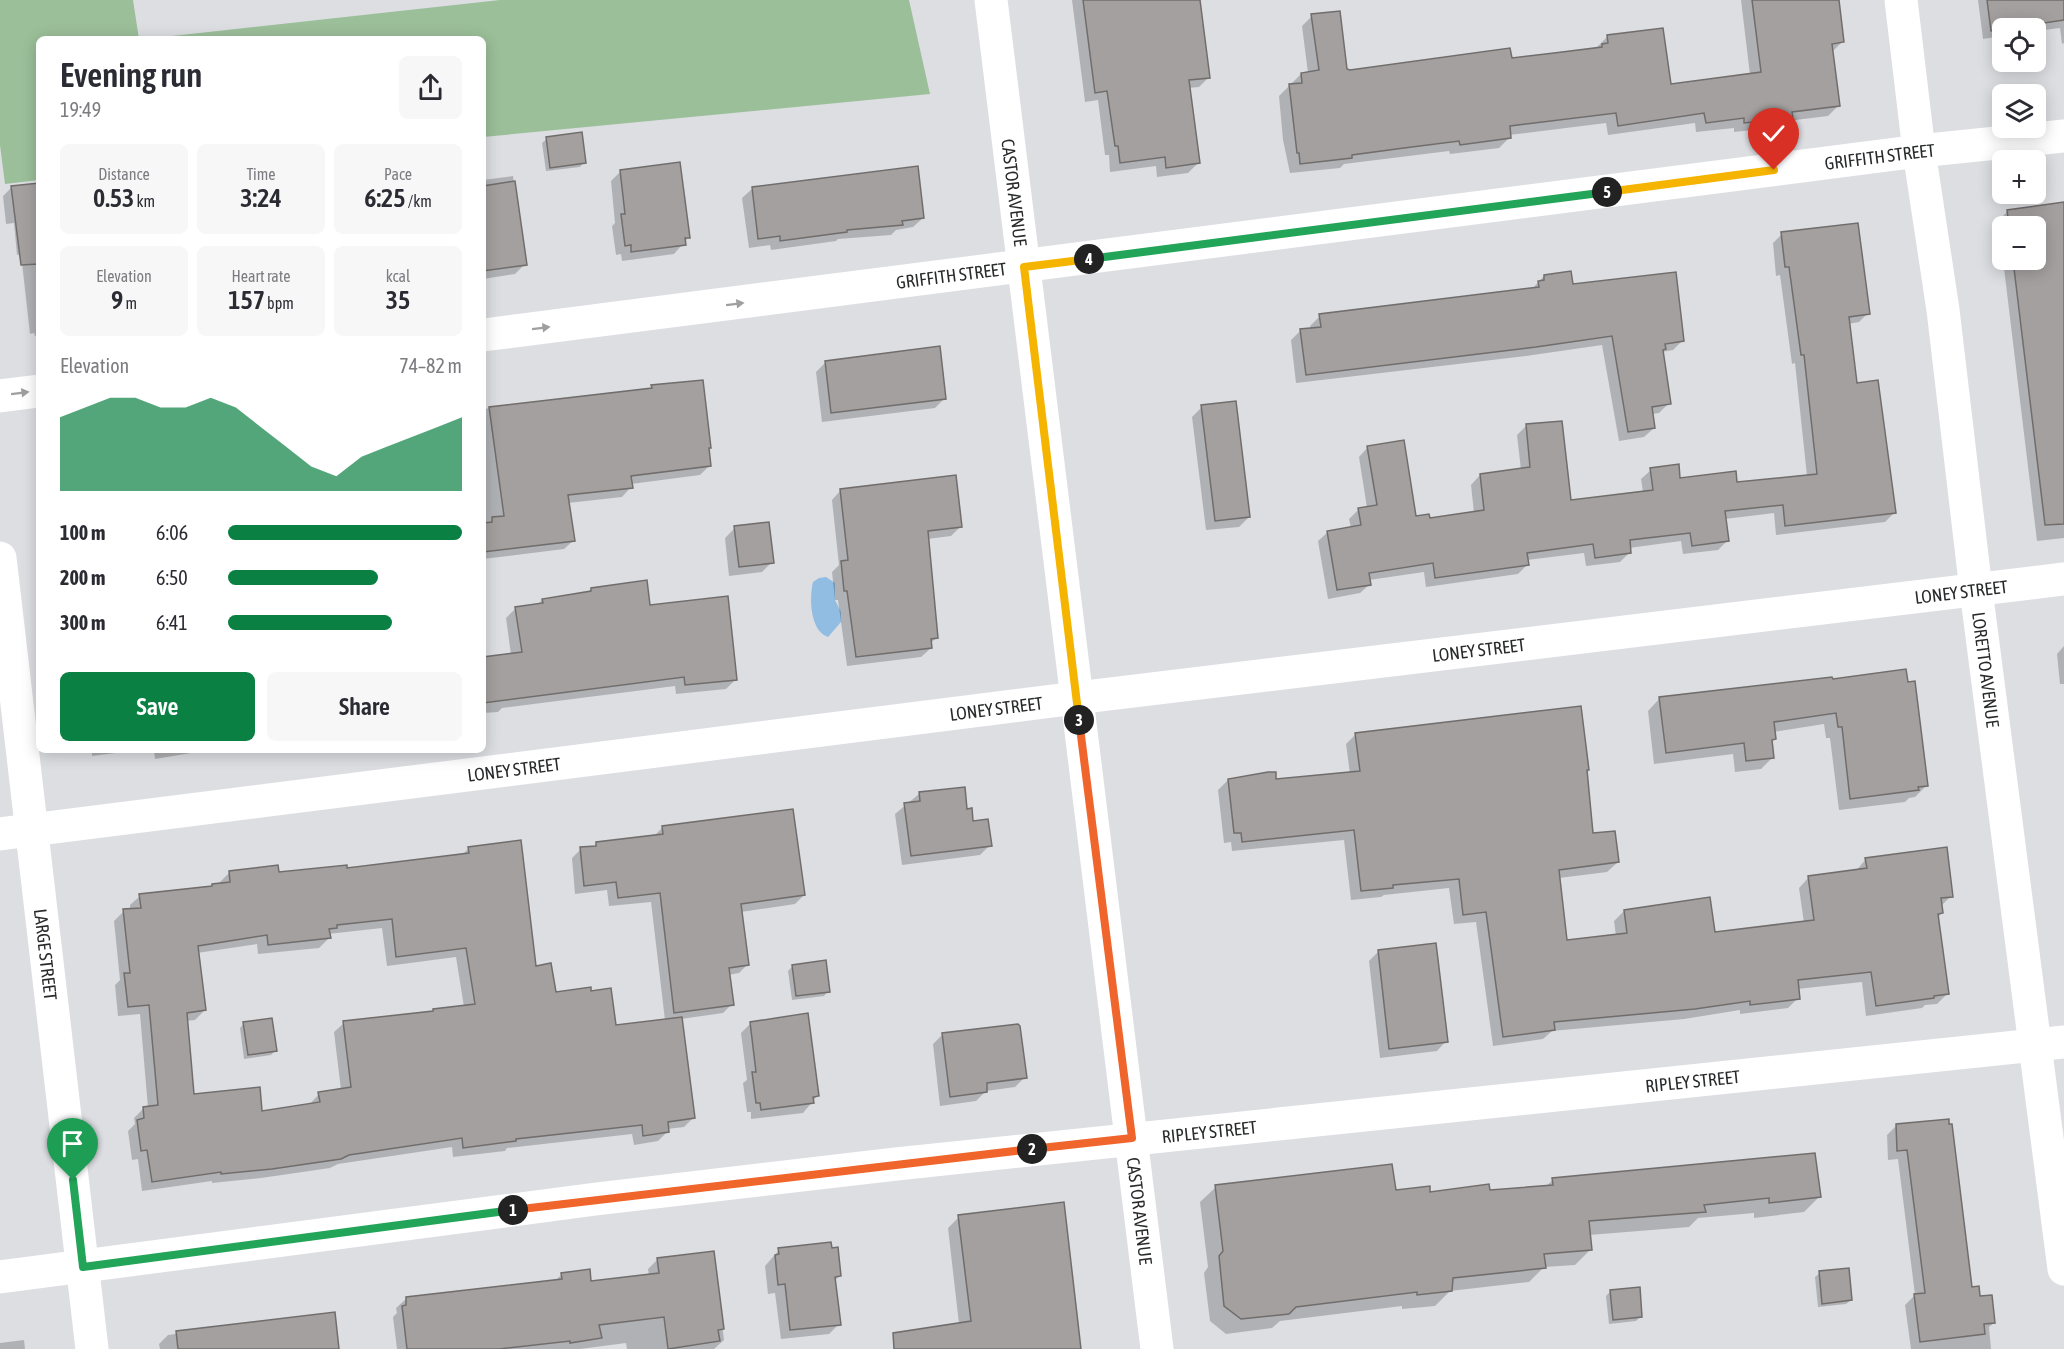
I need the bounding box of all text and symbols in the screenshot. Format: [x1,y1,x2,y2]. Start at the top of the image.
map controls [1992,18,2046,270]
button: locate [1992,18,2046,72]
text: Evening run [60,56,202,94]
button: share [399,56,462,119]
button: layers [1992,84,2046,138]
text: 19:49 [60,98,101,121]
pin [1748,108,1799,170]
icon: check [1757,117,1790,150]
street label: CASTOR AVENUE [998,138,1032,248]
street label: GRIFFITH STREET [1823,139,1936,174]
button: + [1992,150,2046,204]
text: Distance [98,165,150,183]
text: Time [246,165,276,183]
text: Pace [384,165,412,183]
pin: 5 [1592,177,1622,207]
text: 0.53 [93,183,134,213]
text: 3:24 [240,183,282,213]
text: 6:25 [364,183,406,213]
text: 5 [1603,183,1611,201]
text: km [134,192,155,210]
text: /km [406,192,432,210]
button: − [1992,216,2046,270]
pin: 4 [1074,244,1104,274]
text: 4 [1085,250,1093,268]
street label: GRIFFITH STREET [895,258,1008,292]
text: Elevation [96,267,152,285]
text: Heart rate [232,267,290,285]
text: kcal [386,267,410,285]
text: 9 [111,285,123,315]
text: 157 [228,285,265,315]
text: 35 [386,285,410,315]
text: m [123,294,137,312]
text: bpm [265,294,294,312]
one-way arrow [725,299,744,308]
one-way arrow [532,323,551,332]
text: Elevation [60,354,129,377]
text: 74–82 m [399,354,462,377]
one-way arrow [10,388,29,398]
text: 100 m [60,521,105,544]
text: 6:06 [156,521,188,544]
text: 200 m [60,566,105,589]
text: 6:50 [156,566,188,589]
street label: LONEY STREET [1913,575,2009,607]
text: 300 m [60,611,105,634]
text: 6:41 [156,611,188,634]
street label: LORETTO AVENUE [1968,611,2004,729]
street label: LONEY STREET [1431,633,1526,666]
button: Save [60,672,255,741]
button: Share [267,672,462,741]
street label: LONEY STREET [948,692,1044,724]
pin: 3 [1064,705,1094,735]
text: 3 [1075,711,1083,729]
street label: LONEY STREET [466,753,562,785]
street label: LARGE STREET [30,907,62,1001]
street label: RIPLEY STREET [1644,1065,1741,1096]
street label: RIPLEY STREET [1161,1116,1258,1147]
pin [47,1118,98,1180]
icon: arrive [56,1127,89,1160]
pin: 2 [1017,1134,1047,1164]
text: 2 [1028,1140,1036,1158]
street label: CASTOR AVENUE [1123,1156,1157,1266]
pin: 1 [498,1195,528,1225]
text: 1 [509,1201,517,1219]

